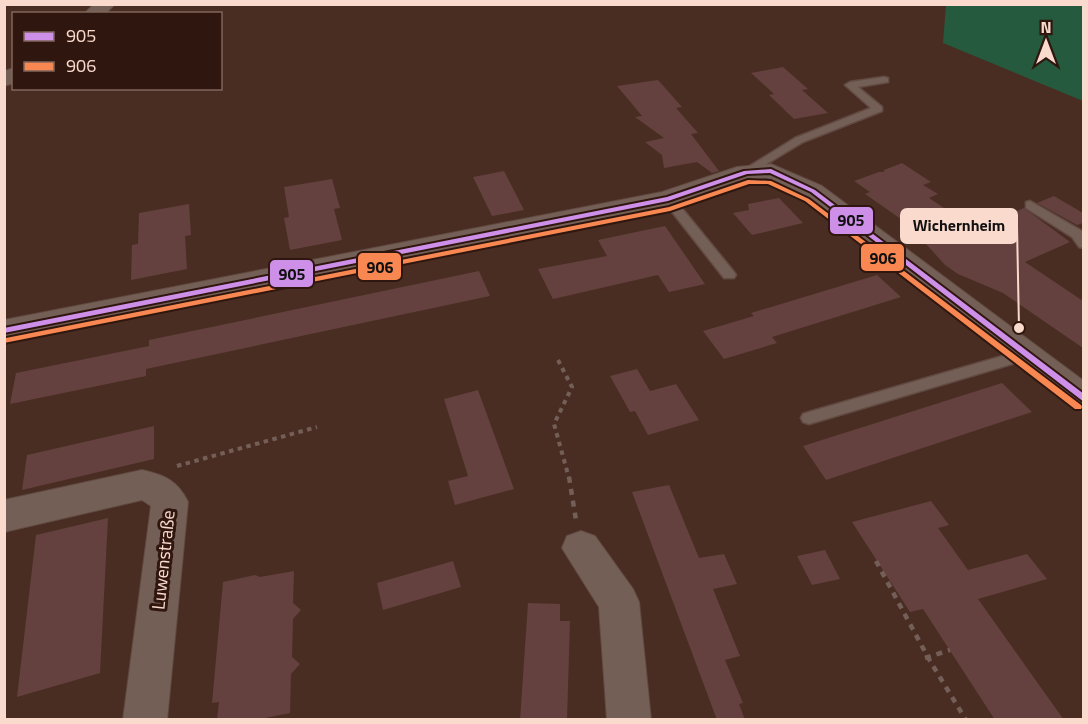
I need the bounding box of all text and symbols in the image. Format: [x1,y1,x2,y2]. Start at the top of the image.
legend [12,12,222,90]
north arrow [1016,12,1076,72]
text: N [1040,15,1052,39]
text: 905 [66,22,96,49]
text: 906 [66,52,96,79]
line badge: 905 [829,206,874,235]
text: 905 [838,208,864,232]
callout: Wichernheim [901,209,1017,243]
text: Wichernheim [913,213,1005,237]
line badge: 906 [860,243,905,272]
text: 906 [870,246,896,270]
line badge: 906 [357,252,402,281]
text: 906 [367,255,393,279]
line badge: 905 [269,259,314,288]
text: 905 [279,262,305,286]
street label: Luwenstraße [144,509,182,611]

